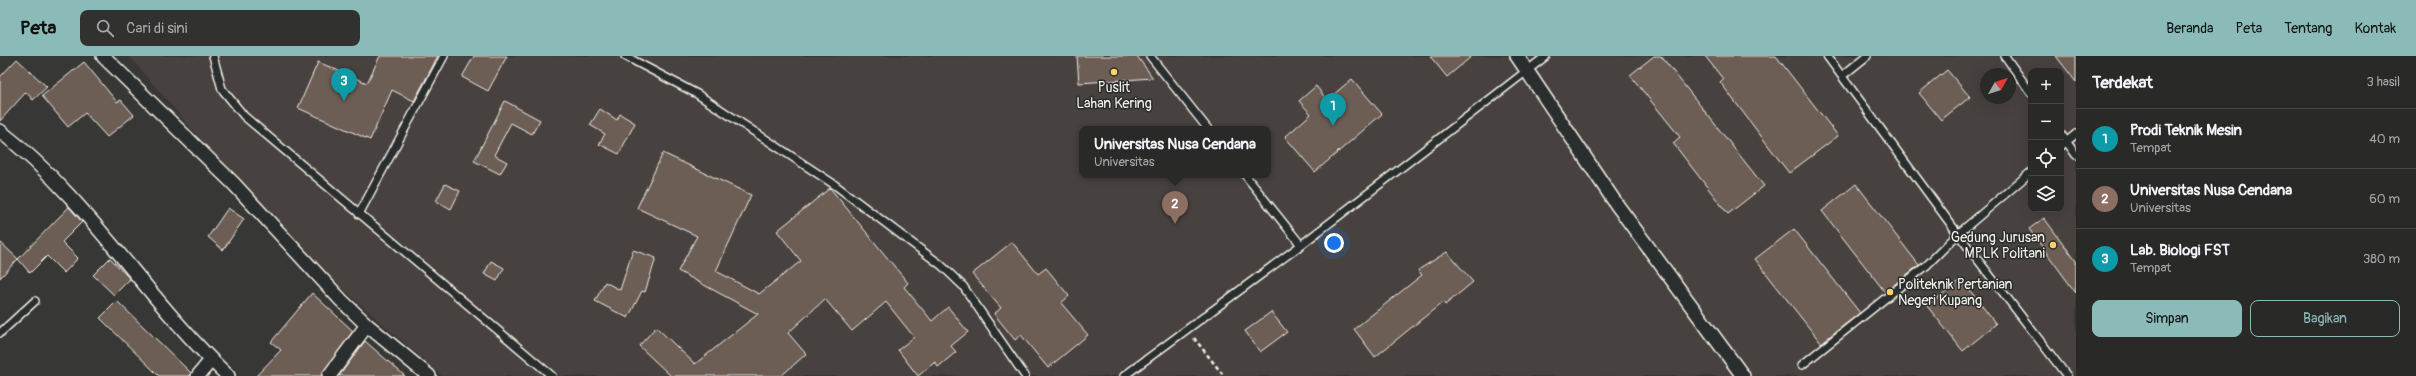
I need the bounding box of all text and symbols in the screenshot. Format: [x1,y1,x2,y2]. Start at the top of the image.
search box [80,10,360,46]
text: Peta [20,16,56,40]
icon: search [94,17,116,39]
text: Cari di sini [126,19,188,38]
text: Beranda [2166,20,2214,37]
text: Peta [2236,20,2262,37]
text: Tentang [2284,20,2332,37]
text: Kontak [2354,20,2396,37]
marker: Puslit Lahan Kering [1109,67,1119,77]
pin: 3 [331,68,357,101]
north arrow [1980,68,2016,104]
map controls [2028,68,2064,212]
button: + [2028,68,2064,104]
text: Terdekat [2092,72,2153,93]
text: 3 hasil [2367,74,2400,90]
place label: Puslit Lahan Kering [1076,79,1152,112]
pin: 1 [1320,93,1346,126]
button: − [2028,104,2064,140]
text: Prodi Teknik Mesin [2130,121,2242,140]
popup [1079,126,1271,178]
text: 1 [2102,131,2108,147]
text: 40 m [2369,131,2400,147]
text: Universitas Nusa Cendana [1094,135,1256,154]
button: locate [2028,140,2064,176]
text: Tempat [2130,140,2171,156]
text: Universitas [1094,154,1155,170]
button: layers [2028,176,2064,212]
text: Universitas Nusa Cendana [2130,181,2292,200]
pin: 2 [1162,191,1188,224]
text: 2 [2101,191,2109,207]
text: 60 m [2369,191,2400,207]
text: Universitas [2130,200,2191,216]
place label: Gedung Jurusan MPLK Politani [1951,229,2046,262]
your location [1324,233,1344,253]
marker: Gedung Jurusan MPLK Politani [2048,240,2058,250]
text: Lab. Biologi FST [2130,241,2230,260]
text: 3 [2101,251,2109,267]
text: 380 m [2363,251,2400,267]
text: Tempat [2130,260,2171,276]
place label: Politeknik Pertanian Negeri Kupang [1898,276,2013,309]
marker: Politeknik Pertanian Negeri Kupang [1885,287,1895,297]
button: Simpan [2092,300,2242,337]
button: Bagikan [2250,300,2400,337]

